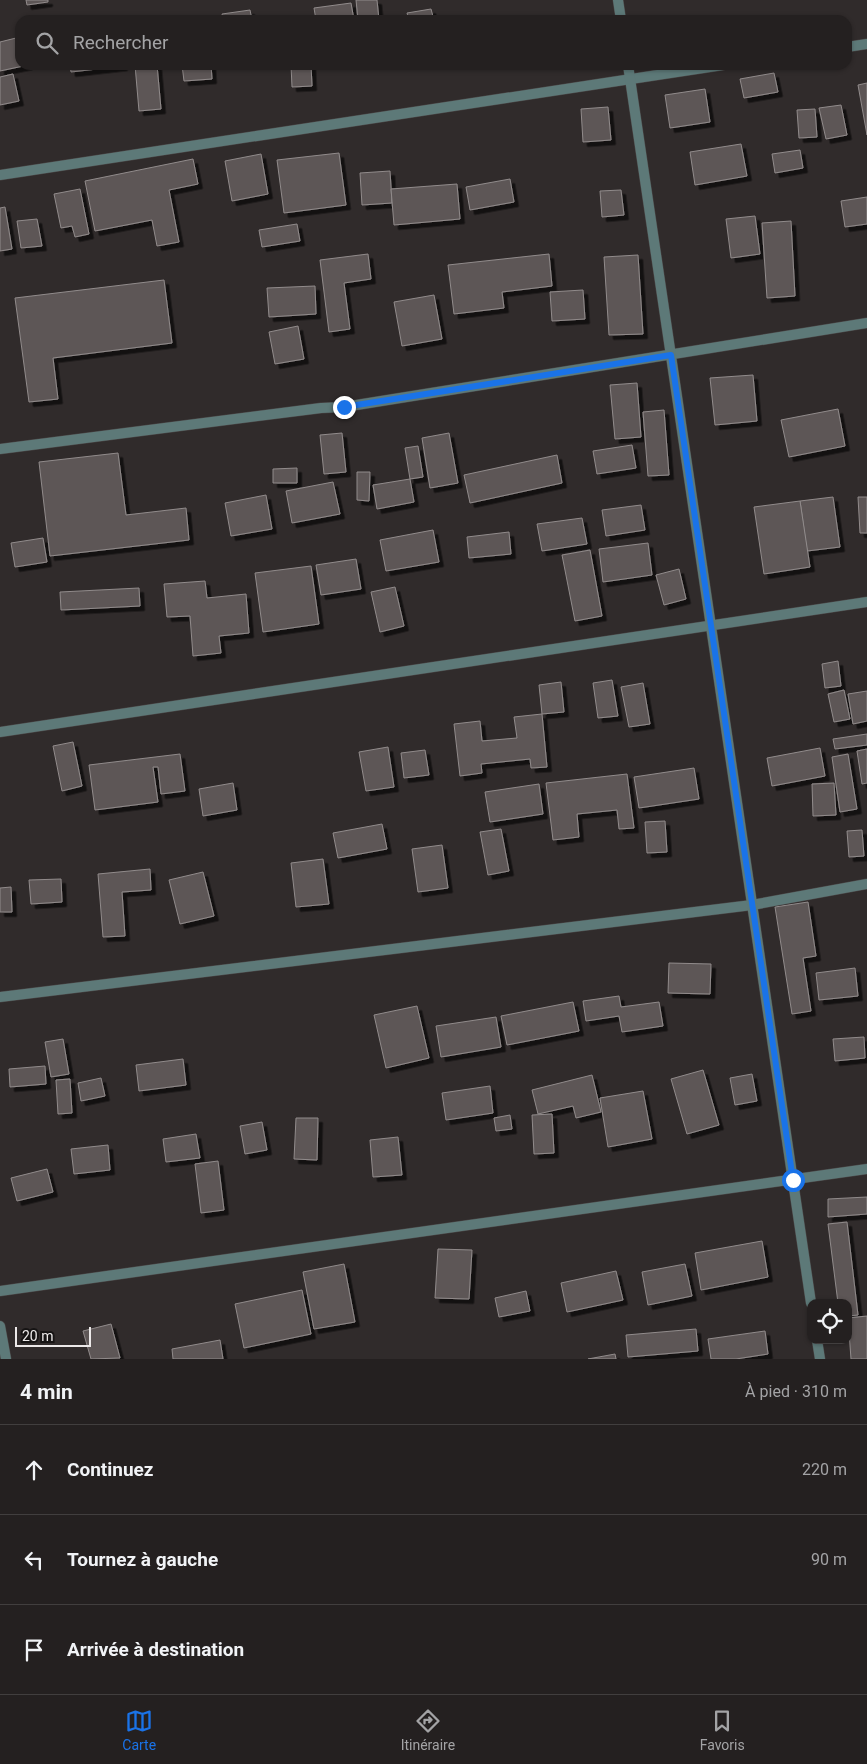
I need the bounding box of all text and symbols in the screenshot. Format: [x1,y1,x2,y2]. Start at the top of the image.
search box [15,15,852,70]
icon: search [33,29,61,57]
text: Rechercher [73,31,168,54]
route end [333,396,356,419]
route start [782,1169,805,1192]
map controls [807,1299,852,1344]
button: locate [807,1299,852,1344]
scale bar [15,1324,91,1347]
text: 20 m [22,1328,54,1344]
text: 4 min [20,1380,73,1404]
text: À pied · 310 m [745,1382,847,1401]
icon: ahead [20,1456,48,1484]
text: Continuez [67,1458,153,1481]
text: 220 m [802,1460,847,1479]
icon: left [20,1546,48,1574]
text: Tournez à gauche [67,1548,218,1571]
text: 90 m [811,1550,847,1569]
icon: arrive [20,1636,48,1664]
text: Arrivée à destination [67,1638,244,1661]
tab: Carte [122,1707,156,1753]
tab: Itinéraire [401,1707,455,1753]
tab: Favoris [700,1707,745,1753]

